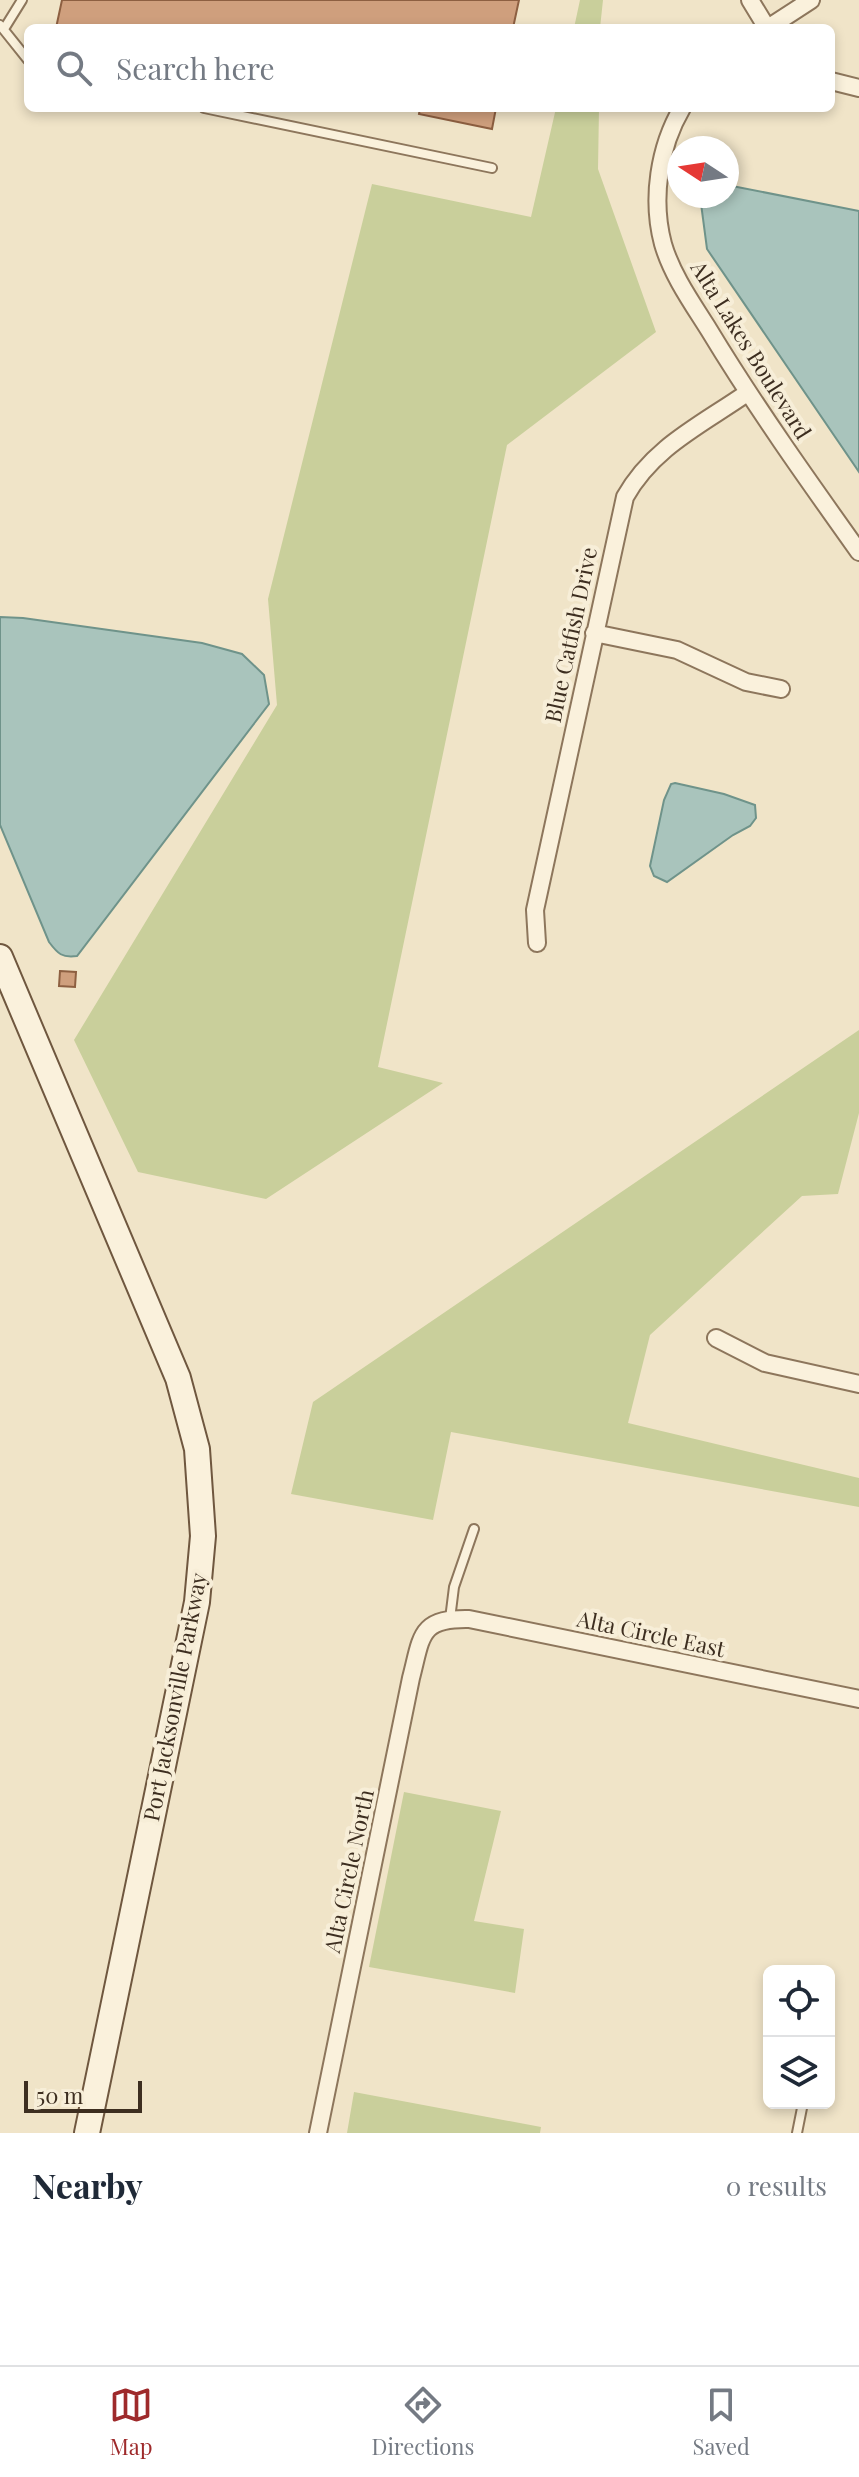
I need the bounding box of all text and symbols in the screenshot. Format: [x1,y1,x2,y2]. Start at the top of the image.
search box [24,24,835,112]
icon: search [52,46,96,90]
text: Search here [116,48,275,88]
north arrow [667,136,739,208]
street label: Alta Lakes Boulevard [684,254,819,445]
street label: Blue Catfish Drive [537,544,603,725]
street label: Port Jacksonville Parkway [135,1570,213,1824]
street label: Alta Circle East [574,1603,729,1664]
street label: Alta Circle North [316,1786,380,1956]
map controls [763,1965,835,2109]
button: locate [763,1965,835,2037]
button: layers [763,2037,835,2109]
scale bar [24,2077,142,2113]
text: 50 m [36,2080,83,2110]
text: Nearby [32,2162,143,2208]
text: 0 results [726,2168,827,2203]
tab: Map [109,2383,153,2461]
tab: Directions [371,2383,474,2461]
tab: Saved [693,2383,750,2461]

